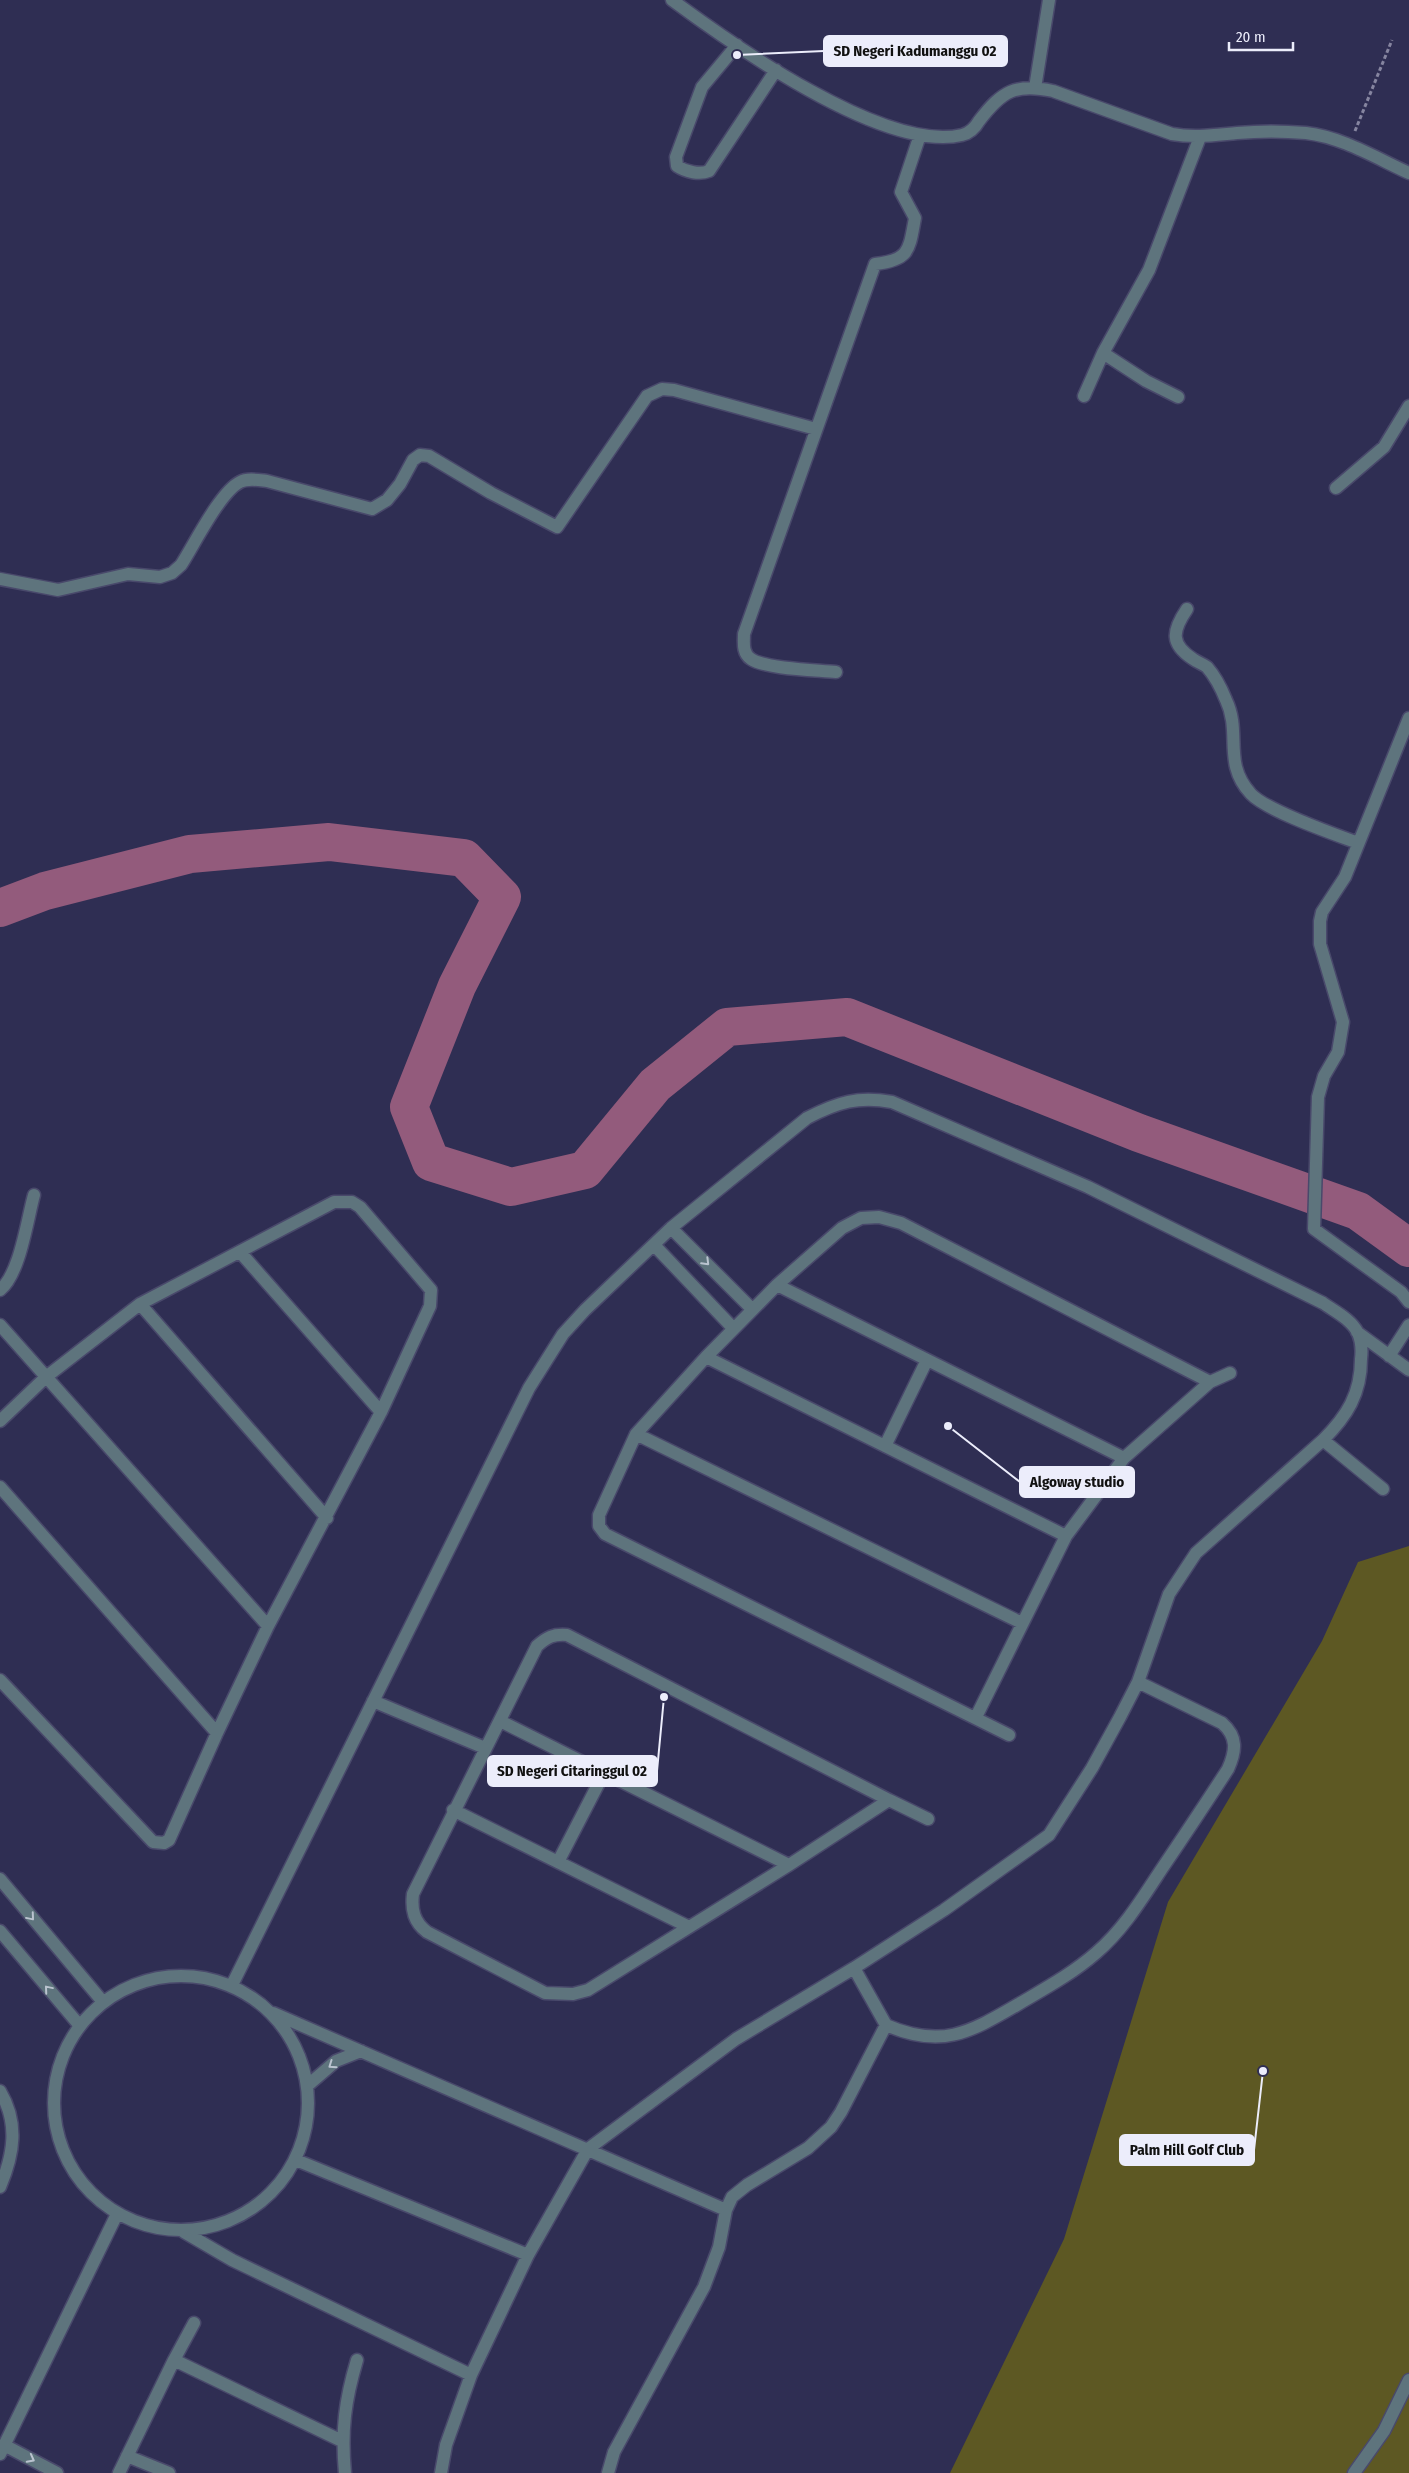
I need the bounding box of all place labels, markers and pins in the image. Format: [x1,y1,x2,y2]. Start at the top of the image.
callout: SD Negeri Kadumanggu 02 [824,36,1007,66]
callout: Algoway studio [1020,1467,1134,1497]
callout: SD Negeri Citaringgul 02 [488,1756,657,1786]
callout: Palm Hill Golf Club [1120,2135,1254,2165]

